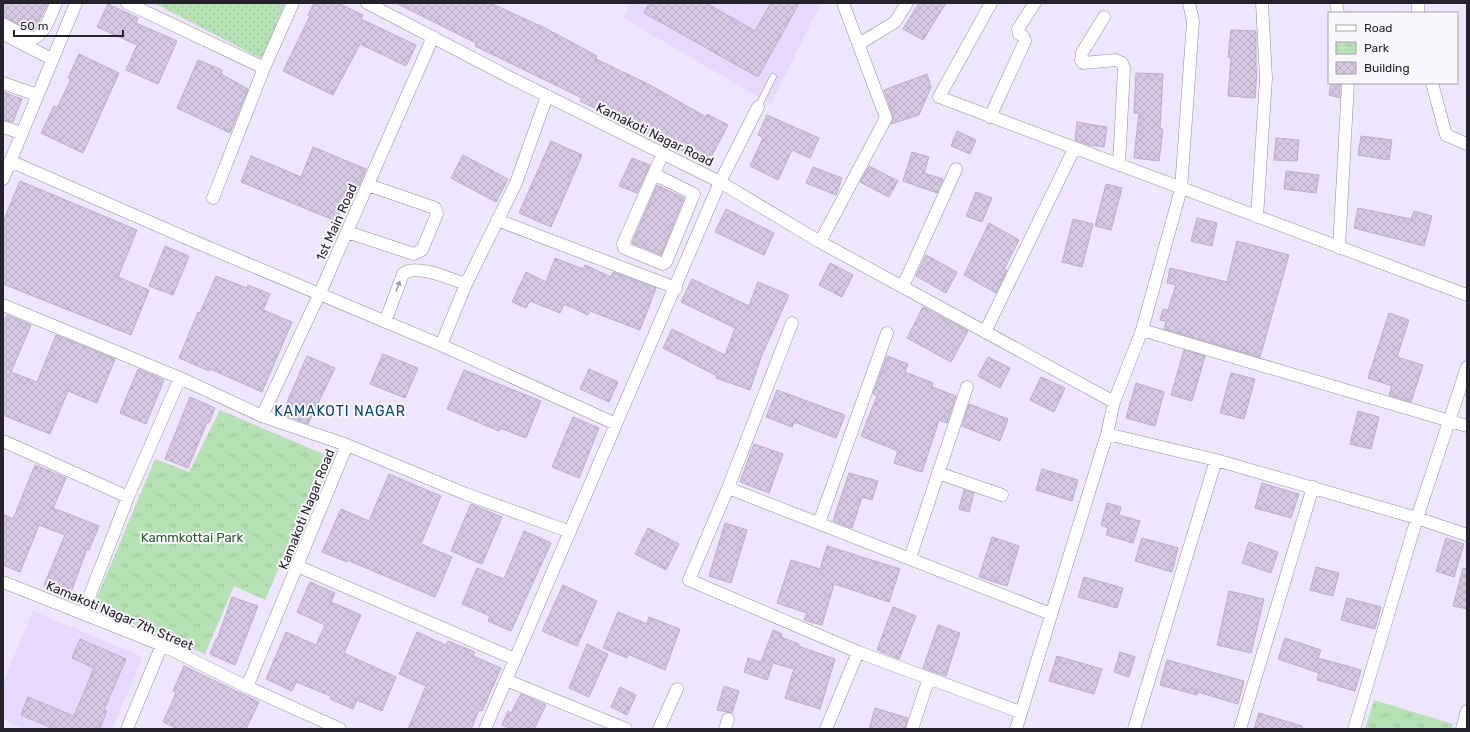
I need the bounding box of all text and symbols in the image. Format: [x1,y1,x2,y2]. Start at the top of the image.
scale bar [14,12,123,38]
legend [1328,12,1458,84]
text: 50 m [20,19,48,33]
text: Road [1364,21,1392,35]
text: Park [1364,41,1390,55]
text: Building [1364,61,1410,75]
street label: Kamakoti Nagar Road [593,100,716,170]
street label: 1st Main Road [313,181,360,263]
one-way arrow [396,279,402,291]
district label: KAMAKOTI NAGAR [274,403,406,420]
street label: Kamakoti Nagar Road [275,447,338,572]
park label: Kammkottai Park [141,530,244,545]
street label: Kamakoti Nagar 7th Street [44,578,196,654]

